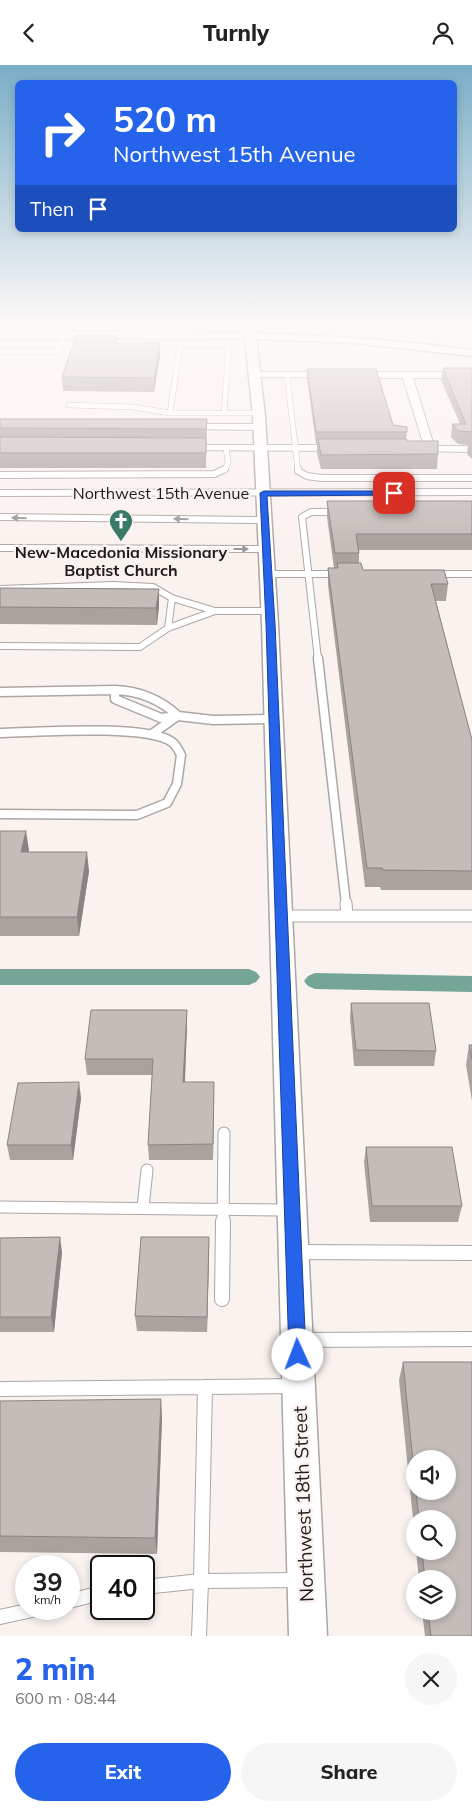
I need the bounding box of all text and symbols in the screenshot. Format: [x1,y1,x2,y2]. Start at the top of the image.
icon: back [15,19,43,47]
text: Turnly [203,19,269,47]
icon: person [429,19,457,47]
text: 520 m [113,97,217,141]
icon: right [30,100,95,165]
text: Northwest 15th Avenue [113,140,356,168]
icon: arrive [84,195,112,223]
text: Then [30,197,74,221]
pin [373,472,415,514]
icon: arrive [380,479,408,507]
street label: Northwest 15th Avenue [73,483,249,503]
church icon: New-Macedonia Missionary Baptist Church [108,508,134,542]
one-way arrow [10,513,26,521]
one-way arrow [173,515,189,523]
place label: New-Macedonia Missionary Baptist Church [15,542,228,580]
one-way arrow [233,545,249,553]
position arrow [271,1328,323,1380]
street label: Northwest 18th Street [288,1405,318,1602]
map controls [406,1450,456,1620]
button: sound [406,1450,456,1500]
button: search [406,1510,456,1560]
speed limit sign: 40 [90,1555,155,1620]
text: 39 [32,1566,63,1597]
button: layers [406,1570,456,1620]
text: km/h [34,1592,61,1607]
text: 2 min [15,1650,95,1688]
button: close [405,1653,457,1705]
text: 600 m · 08:44 [15,1688,116,1708]
button: Exit [15,1743,231,1801]
button: Share [241,1743,457,1801]

